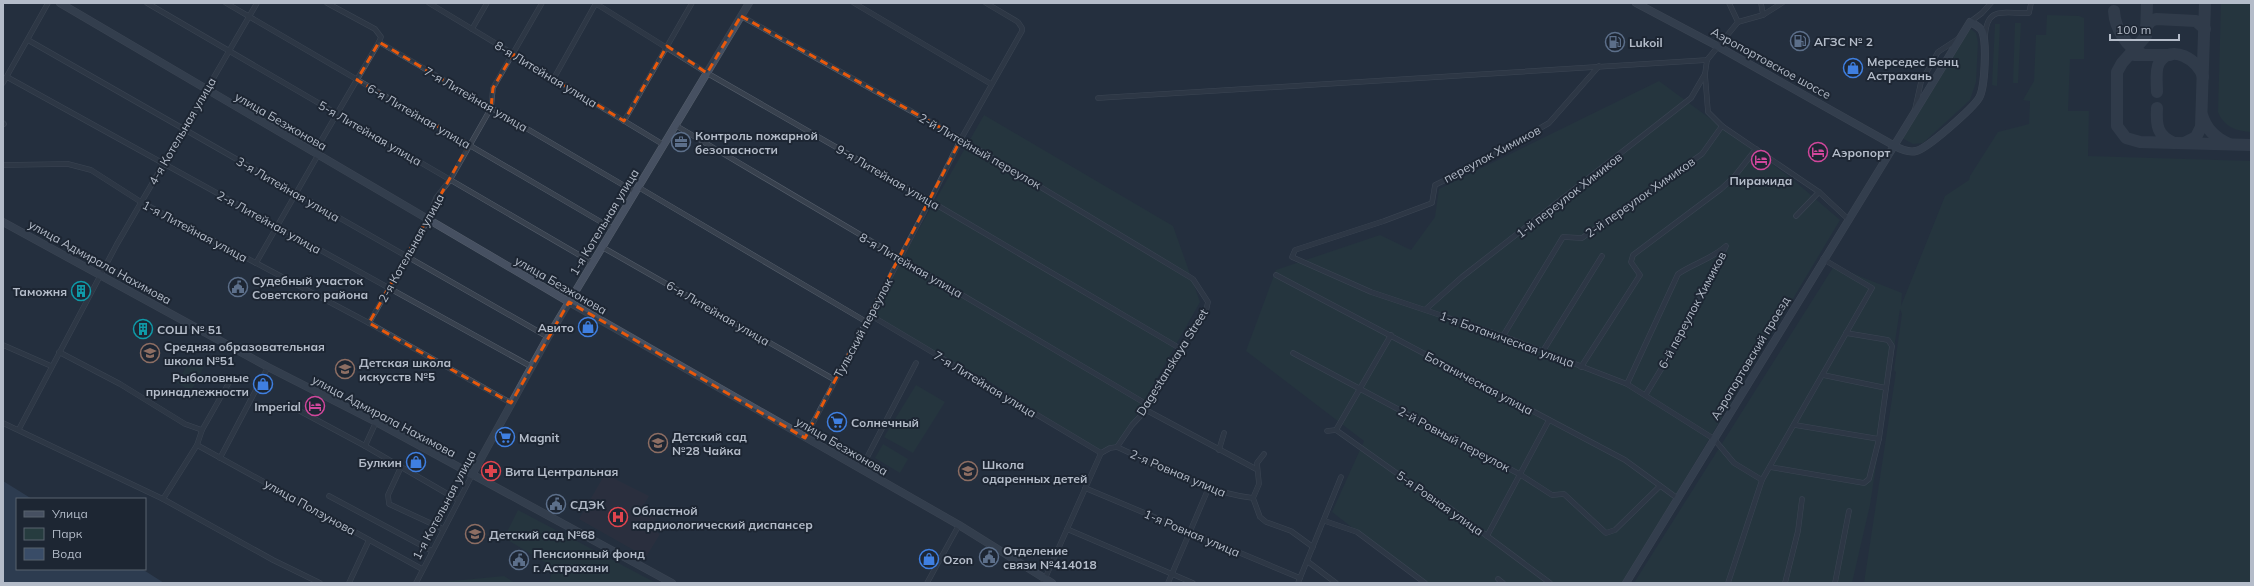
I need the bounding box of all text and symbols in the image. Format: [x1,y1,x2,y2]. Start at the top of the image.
scale bar [2110,16,2179,42]
text: 100 m [2116,22,2151,37]
street label: Аэропортовское шоссе [1708,24,1834,102]
fuel station icon: АГЗС № 2 [1789,30,1811,52]
fuel station icon: Lukoil [1604,31,1626,53]
place label: АГЗС № 2 [1814,34,1873,49]
place label: Lukoil [1629,35,1663,50]
street label: 8-я Литейная улица [492,38,600,110]
place label: Мерседес Бенц Астрахань [1867,54,1959,83]
shop icon: Мерседес Бенц Астрахань [1842,57,1864,79]
street label: 7-я Литейная улица [422,63,530,135]
street label: 4-я Котельная улица [145,75,219,187]
street label: 6-я Литейная улица [365,80,473,152]
street label: улица Безжонова [232,89,330,153]
street label: 5-я Литейная улица [316,97,424,169]
street label: 2-й Литейный переулок [916,110,1044,192]
street label: переулок Химиков [1441,122,1543,186]
place label: Контроль пожарной безопасности [695,128,818,157]
office icon: Контроль пожарной безопасности [670,131,692,153]
street label: 9-я Литейная улица [834,141,942,213]
hotel icon: Аэропорт [1807,141,1829,163]
place label: Аэропорт [1832,145,1891,160]
street label: 1-й переулок Химиков [1513,149,1625,241]
hotel icon: Пирамида [1750,149,1772,171]
street label: 3-я Литейная улица [234,153,342,225]
street label: 2-й переулок Химиков [1582,153,1698,241]
street label: 1-я Котельная улица [566,166,642,278]
place label: Пирамида [1730,173,1792,188]
street label: 2-я Литейная улица [214,187,324,257]
street label: 2-я Котельная улица [375,191,447,305]
street label: 1-я Литейная улица [140,197,250,265]
street label: улица Адмирала Нахимова [26,216,174,308]
street label: 8-я Литейная улица [857,229,965,301]
street label: 6-й переулок Химиков [1655,249,1729,371]
street label: улица Безжонова [512,253,610,317]
place label: Судебный участок Советского района [252,273,368,302]
street label: Тульский переулок [830,275,896,380]
public building icon: Судебный участок Советского района [227,276,249,298]
street label: 6-я Литейная улица [664,277,772,349]
building icon: Таможня [70,280,92,302]
place label: Таможня [13,284,67,299]
street label: Аэропортовский проезд [1707,294,1793,422]
street label: Dagestanskaya Street [1133,306,1211,418]
street label: 1-я Ботаническая улица [1438,308,1576,370]
shop icon: Авито [577,316,599,338]
building icon: СОШ № 51 [132,318,154,340]
place label: Авито [538,320,574,335]
place label: СОШ № 51 [157,322,222,337]
place label: Средняя образовательная школа №51 [164,339,325,368]
school or university icon: Средняя образовательная школа №51 [139,342,161,364]
street label: 7-я Литейная улица [931,348,1039,420]
street label: Ботаническая улица [1422,348,1536,418]
place label: Детская школа искусств №5 [359,355,451,384]
school or university icon: Детская школа искусств №5 [334,358,356,380]
place label: Рыболовные принадлежности [146,370,249,399]
street label: улица Адмирала Нахимова [309,372,459,460]
shop icon: Рыболовные принадлежности [252,373,274,395]
hotel icon: Imperial [304,395,326,417]
place label: Imperial [254,399,301,414]
street label: 2-й Ровный переулок [1395,403,1513,475]
supermarket icon: Солнечный [826,411,848,433]
street label: улица Безжонова [793,414,891,478]
place label: Солнечный [851,415,919,430]
supermarket icon: Magnit [494,426,516,448]
place label: Детский сад №28 Чайка [672,429,747,458]
place label: Magnit [519,430,560,445]
school or university icon: Детский сад №28 Чайка [647,432,669,454]
street label: 2-я Ровная улица [1128,446,1228,500]
street label: 1-я Котельная улица [409,448,479,562]
shop icon: Булкин [405,451,427,473]
place label: Булкин [358,455,402,470]
place label: Школа одаренных детей [982,457,1087,486]
pharmacy icon: Вита Центральная [480,460,502,482]
school or university icon: Школа одаренных детей [957,460,979,482]
place label: Вита Центральная [505,464,618,479]
street label: 5-я Ровная улица [1394,467,1486,539]
street label: улица Ползунова [262,476,358,538]
public building icon: СДЭК [545,493,567,515]
place label: СДЭК [570,497,605,512]
legend [16,498,146,570]
place label: Областной кардиологический диспансер [632,503,813,532]
text: Улица [51,506,88,521]
hospital icon: Областной кардиологический диспансер [607,506,629,528]
street label: 1-я Ровная улица [1142,506,1242,560]
school or university icon: Детский сад №68 [464,523,486,545]
text: Парк [52,526,83,541]
place label: Детский сад №68 [489,527,595,542]
place label: Отделение связи №414018 [1003,543,1097,572]
text: Вода [52,546,82,561]
place label: Пенсионный фонд г. Астрахани [533,546,645,575]
public building icon: Отделение связи №414018 [978,546,1000,568]
shop icon: Ozon [918,548,940,570]
public building icon: Пенсионный фонд г. Астрахани [508,549,530,571]
place label: Ozon [943,552,973,567]

